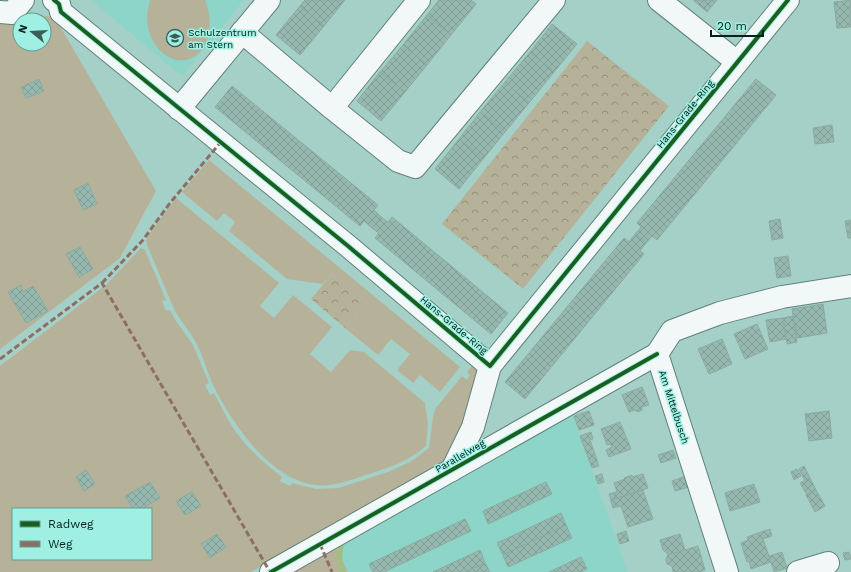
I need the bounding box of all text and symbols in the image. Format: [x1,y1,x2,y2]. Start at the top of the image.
north arrow [12,12,52,52]
scale bar [711,12,763,38]
text: 20 m [717,19,747,33]
text: N [16,23,30,35]
place label: Schulzentrum am Stern [188,27,257,50]
school or university icon: Schulzentrum am Stern [165,28,185,48]
street label: Hans-Grade-Ring [654,77,716,150]
street label: Hans-Grade-Ring [418,294,490,357]
street label: Am Mittelbusch [657,369,691,445]
street label: Parallelweg [433,437,487,475]
legend [12,508,152,560]
text: Radweg [48,517,94,531]
text: Weg [48,537,73,551]

